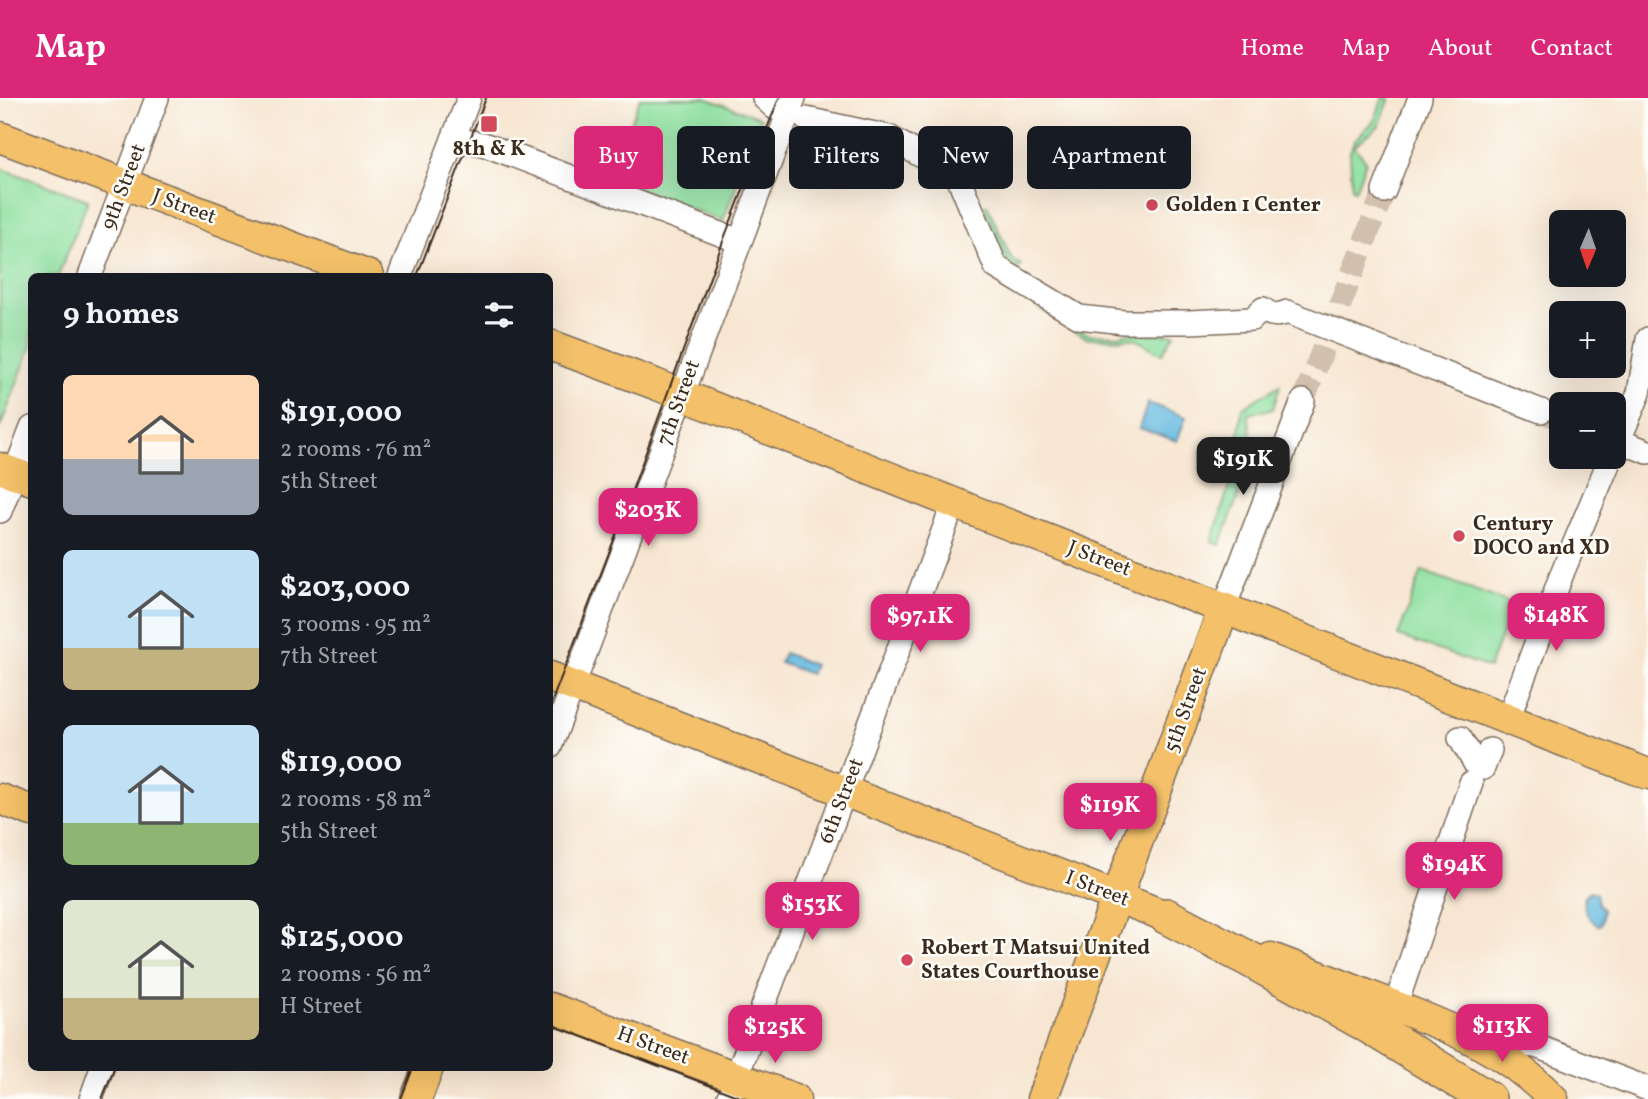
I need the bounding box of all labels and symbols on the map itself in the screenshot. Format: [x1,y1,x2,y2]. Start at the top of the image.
marker: 8th & K [479,114,499,134]
place label: 8th & K [453,135,525,164]
street label: 9th Street [94,140,154,234]
street label: J Street [148,182,220,232]
place label: Golden 1 Center [1166,191,1321,220]
marker: Golden 1 Center [1144,197,1160,213]
north arrow [1549,210,1626,287]
street label: 7th Street [650,356,708,450]
pin: $191K [1194,438,1292,497]
pin: $203K [599,489,697,548]
place label: Century DOCO and XD [1473,510,1609,563]
marker: Century DOCO and XD [1451,528,1467,544]
street label: J Street [1063,534,1135,584]
pin: $97.1K [863,594,977,654]
pin: $148K [1507,594,1605,653]
street label: 5th Street [1157,663,1215,757]
street label: 6th Street [812,754,872,848]
pin: $119K [1061,784,1159,843]
pin: $194K [1405,842,1503,902]
street label: I Street [1061,864,1133,914]
pin: $153K [763,882,861,942]
place label: Robert T Matsui United States Courthouse [921,934,1150,987]
marker: Robert T Matsui United States Courthouse [899,952,915,968]
pin: $113K [1453,1004,1551,1064]
pin: $125K [726,1006,824,1065]
street label: H Street [613,1020,693,1072]

